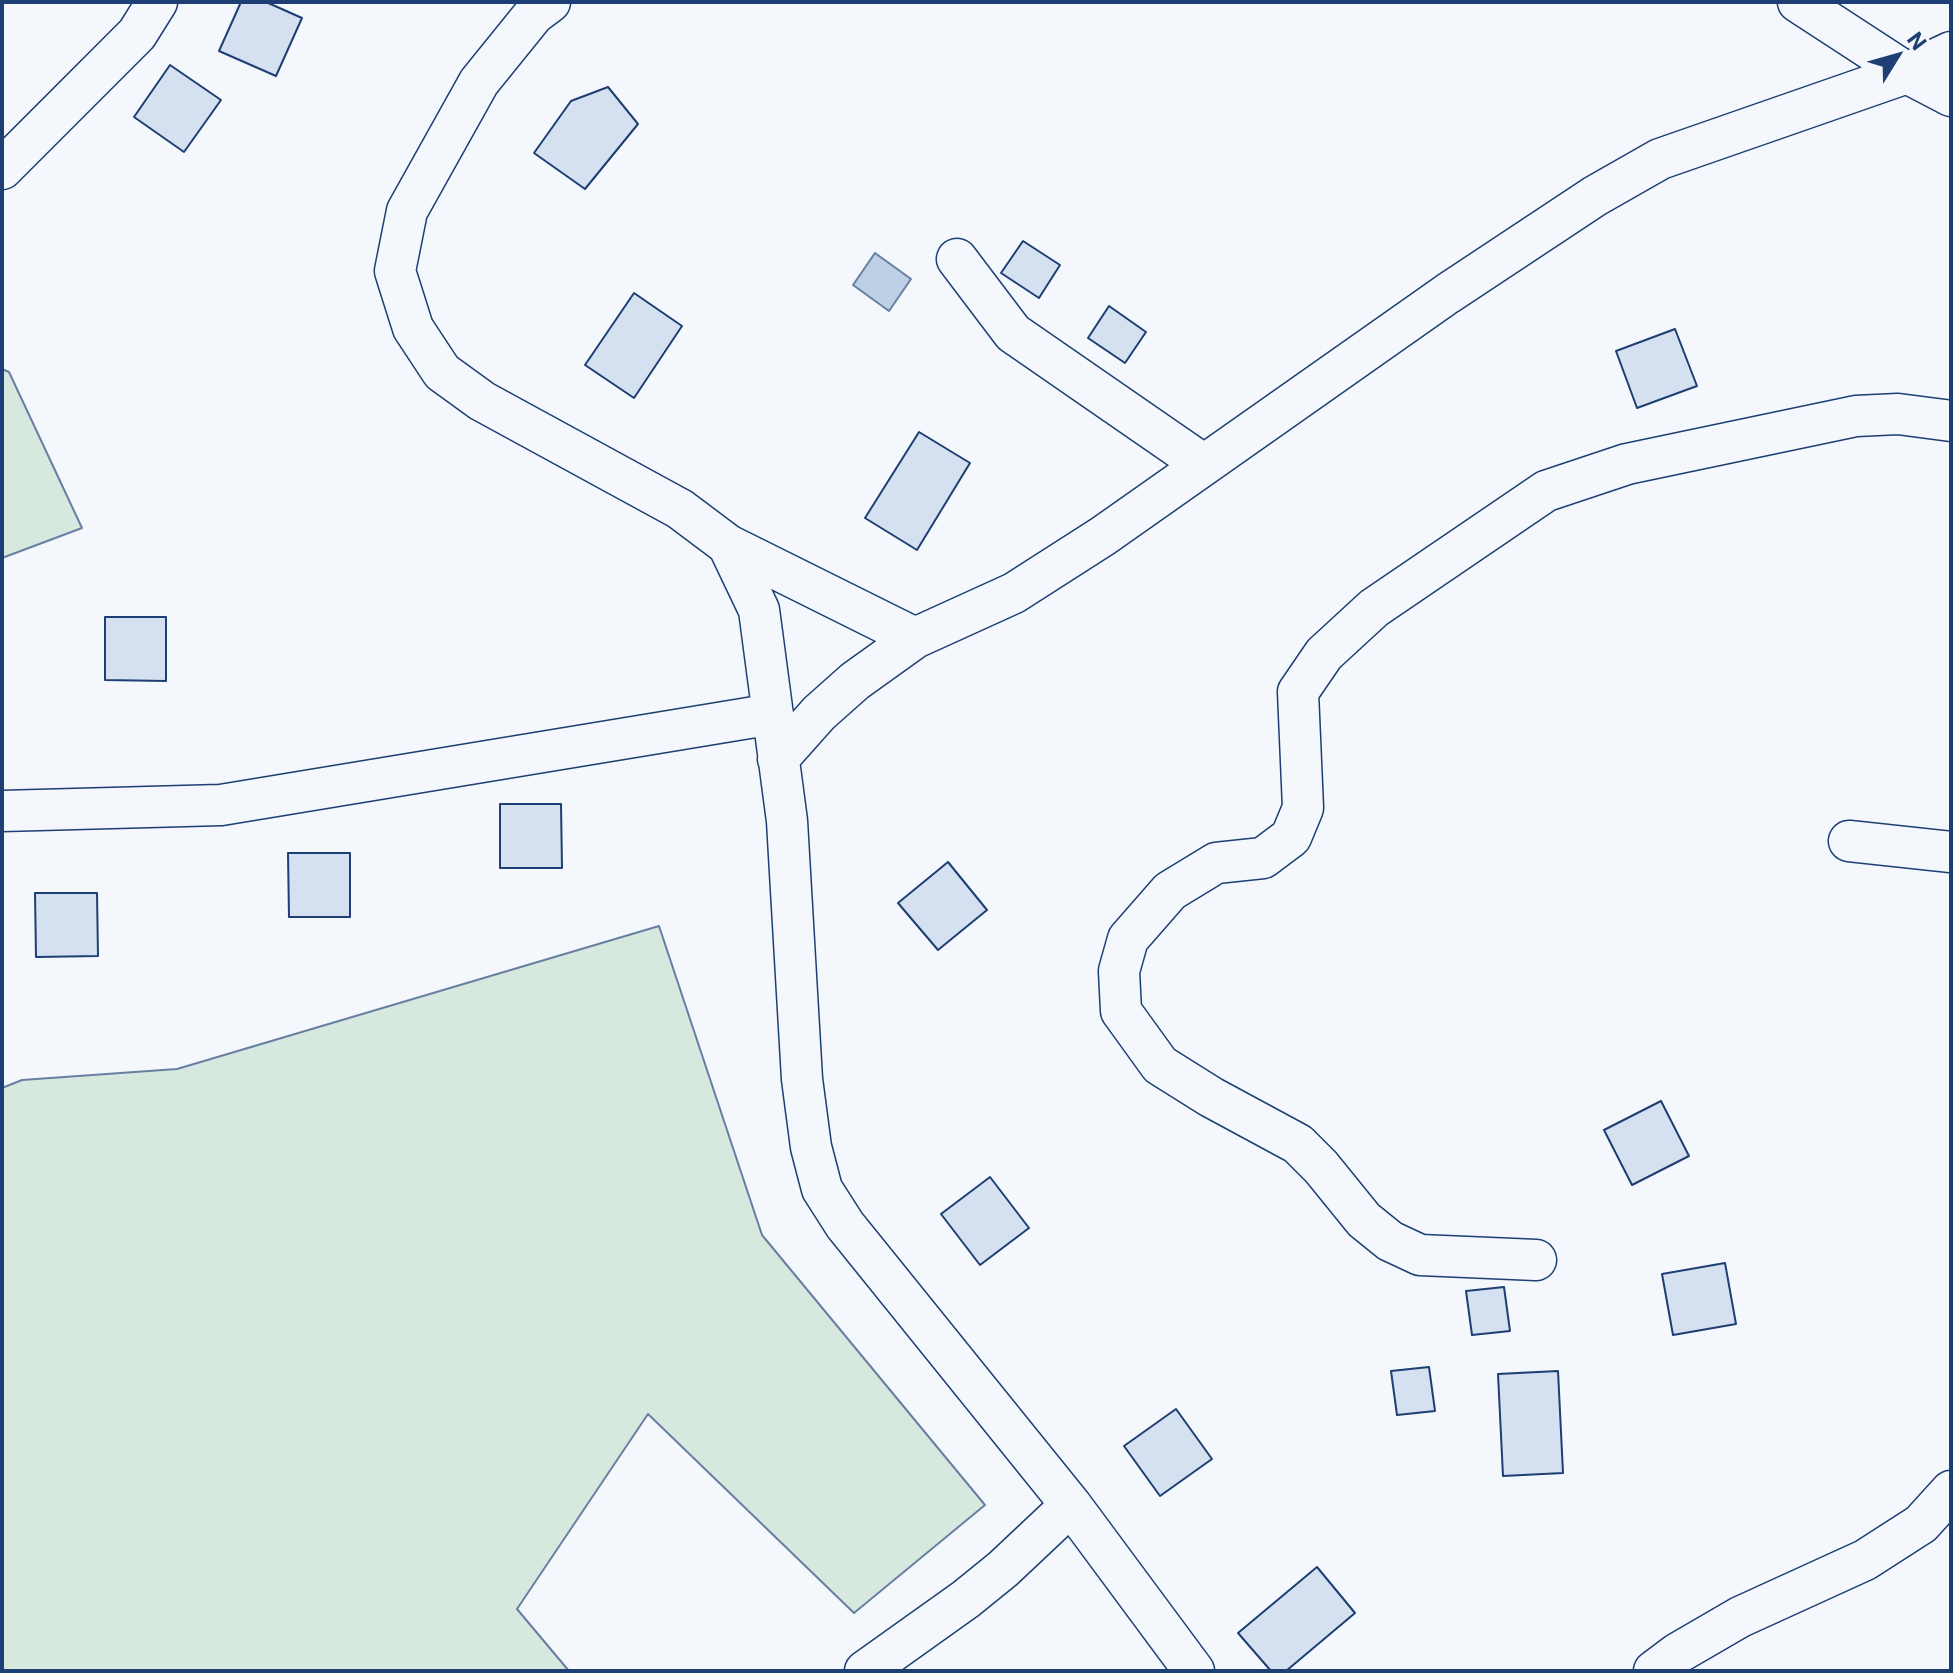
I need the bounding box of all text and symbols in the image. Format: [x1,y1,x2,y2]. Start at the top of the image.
north arrow [1857,16,1937,96]
text: N [1902,28,1931,55]

